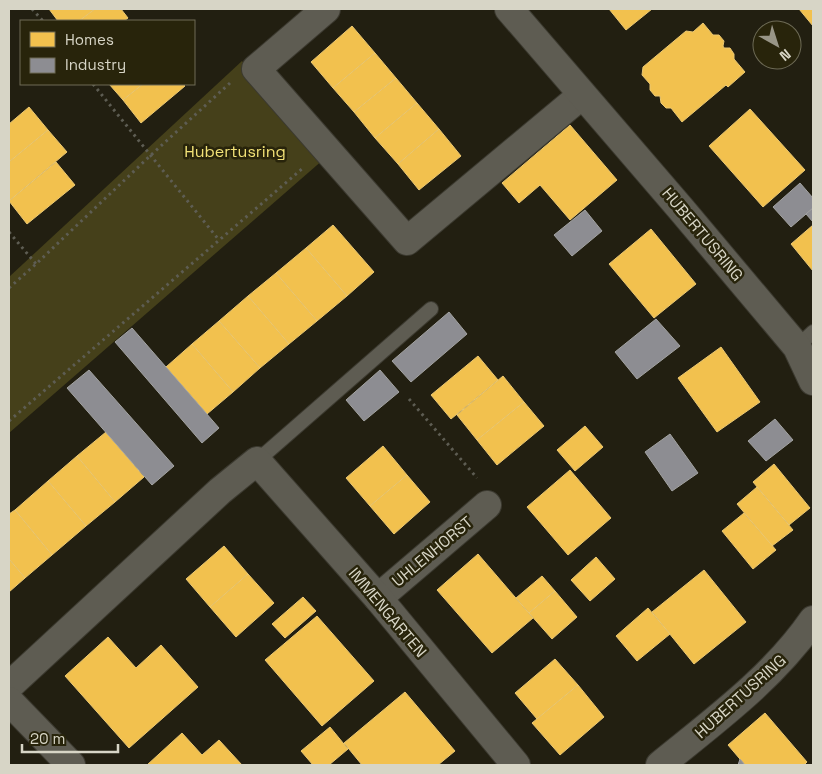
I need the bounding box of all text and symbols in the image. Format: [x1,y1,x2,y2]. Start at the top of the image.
legend [20,20,195,85]
north arrow [752,20,802,70]
text: Homes [65,30,114,49]
text: N [776,45,794,65]
text: Industry [65,55,126,74]
park label: Hubertusring [184,141,286,162]
street label: HUBERTUSRING [657,183,748,285]
street label: UHLENHORST [387,511,477,591]
street label: IMMENGARTEN [344,563,431,662]
street label: HUBERTUSRING [690,650,790,743]
scale bar [22,722,119,754]
text: 20 m [30,729,65,748]

